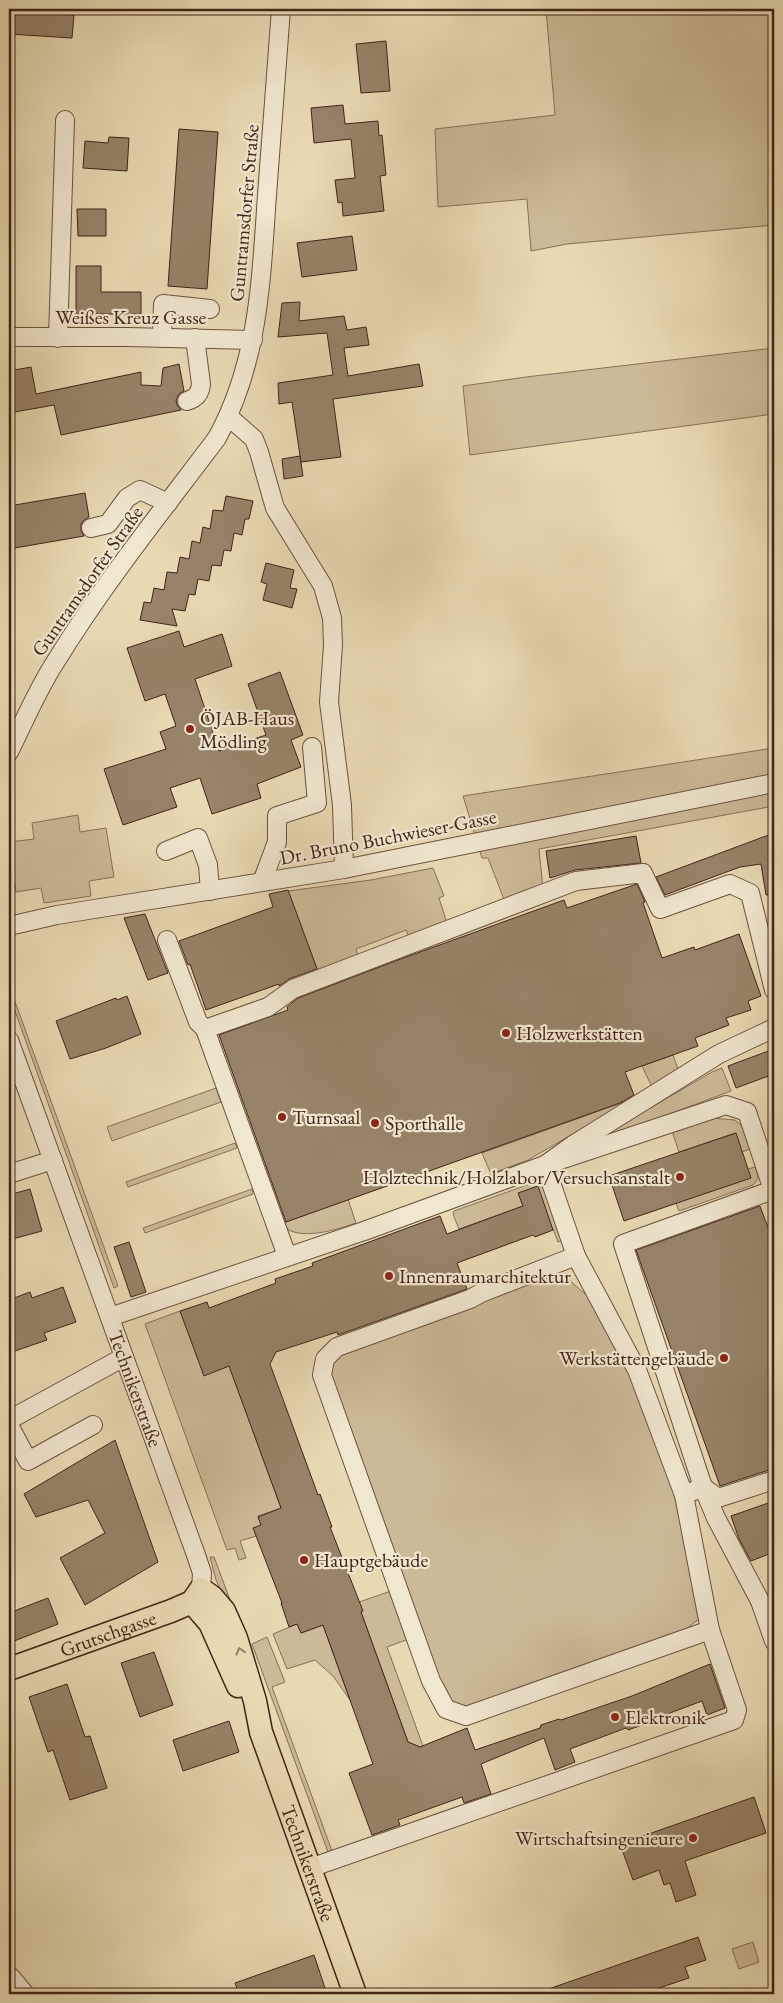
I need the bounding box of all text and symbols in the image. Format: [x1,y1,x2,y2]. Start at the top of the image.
street label: Guntramsdorfer Straße [223,123,265,303]
street label: Weißes Kreuz Gasse [56,304,207,330]
street label: Guntramsdorfer Straße [25,501,149,661]
place label: ÖJAB-Haus Mödling [200,705,294,754]
marker: ÖJAB-Haus Mödling [184,723,196,735]
street label: Dr. Bruno Buchwieser-Gasse [277,803,499,871]
place label: Holzwerkstätten [516,1020,643,1046]
marker: Holzwerkstätten [500,1027,512,1039]
place label: Turnsaal [292,1104,361,1130]
place label: Sporthalle [385,1110,463,1136]
marker: Turnsaal [276,1111,288,1123]
marker: Sporthalle [369,1117,381,1129]
place label: Holztechnik/Holzlabor/Versuchsanstalt [363,1164,671,1190]
marker: Holztechnik/Holzlabor/Versuchsanstalt [674,1171,686,1183]
place label: Innenraumarchitektur [399,1263,571,1289]
marker: Innenraumarchitektur [383,1270,395,1282]
street label: Technikerstraße [103,1327,169,1451]
place label: Werkstättengebäude [559,1345,714,1371]
marker: Werkstättengebäude [718,1352,730,1364]
place label: Hauptgebäude [314,1547,428,1573]
marker: Hauptgebäude [298,1554,310,1566]
street label: Grutschgasse [56,1604,160,1663]
one-way arrow [236,1647,246,1655]
place label: Elektronik [625,1704,707,1730]
marker: Elektronik [609,1711,621,1723]
street label: Technikerstraße [275,1801,341,1925]
place label: Wirtschaftsingenieure [515,1825,683,1851]
marker: Wirtschaftsingenieure [687,1832,699,1844]

